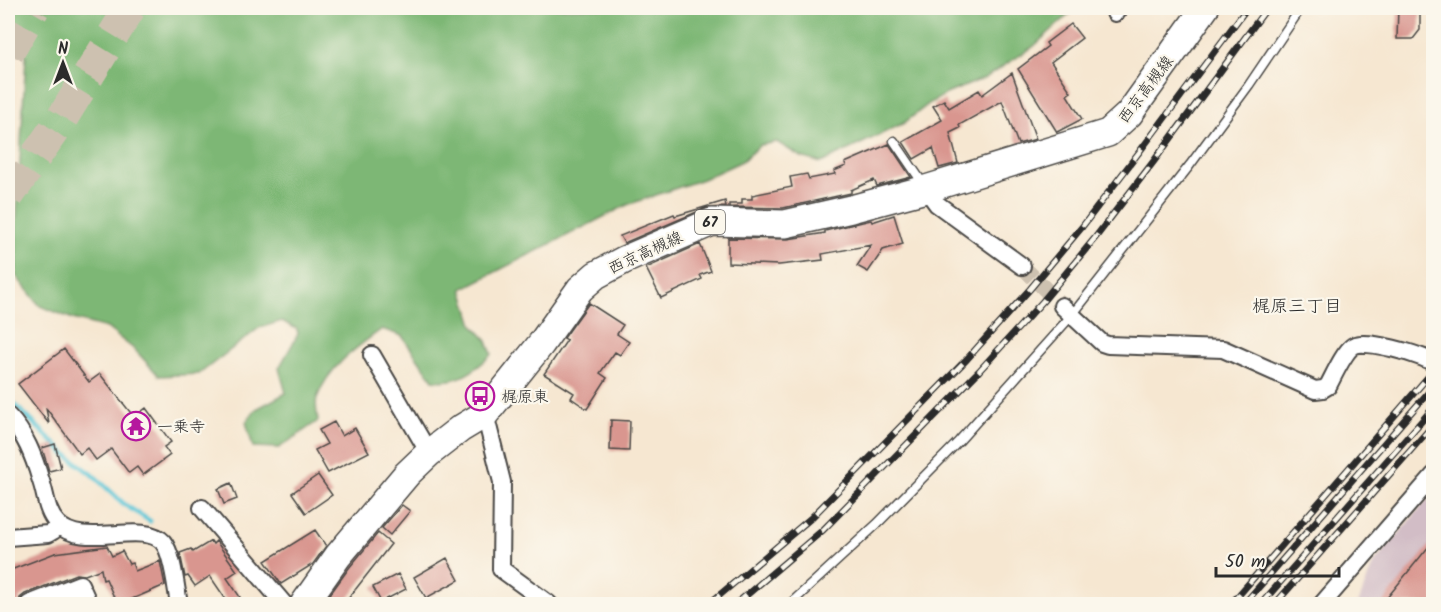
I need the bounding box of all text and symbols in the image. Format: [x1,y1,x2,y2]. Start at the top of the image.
north arrow [33,33,93,93]
text: N [58,37,68,62]
street label: 西京高槻線 [1112,50,1180,129]
road number: 67 [695,210,725,234]
street label: 西京高槻線 [604,225,687,282]
district label: 梶原三丁目 [1252,293,1342,322]
bus stop icon: 梶原東 [464,380,496,412]
place label: 梶原東 [501,385,549,410]
temple icon: 一乗寺 [120,410,152,442]
place label: 一乗寺 [157,415,205,440]
scale bar [1216,540,1339,578]
text: 50 m [1225,548,1265,577]

